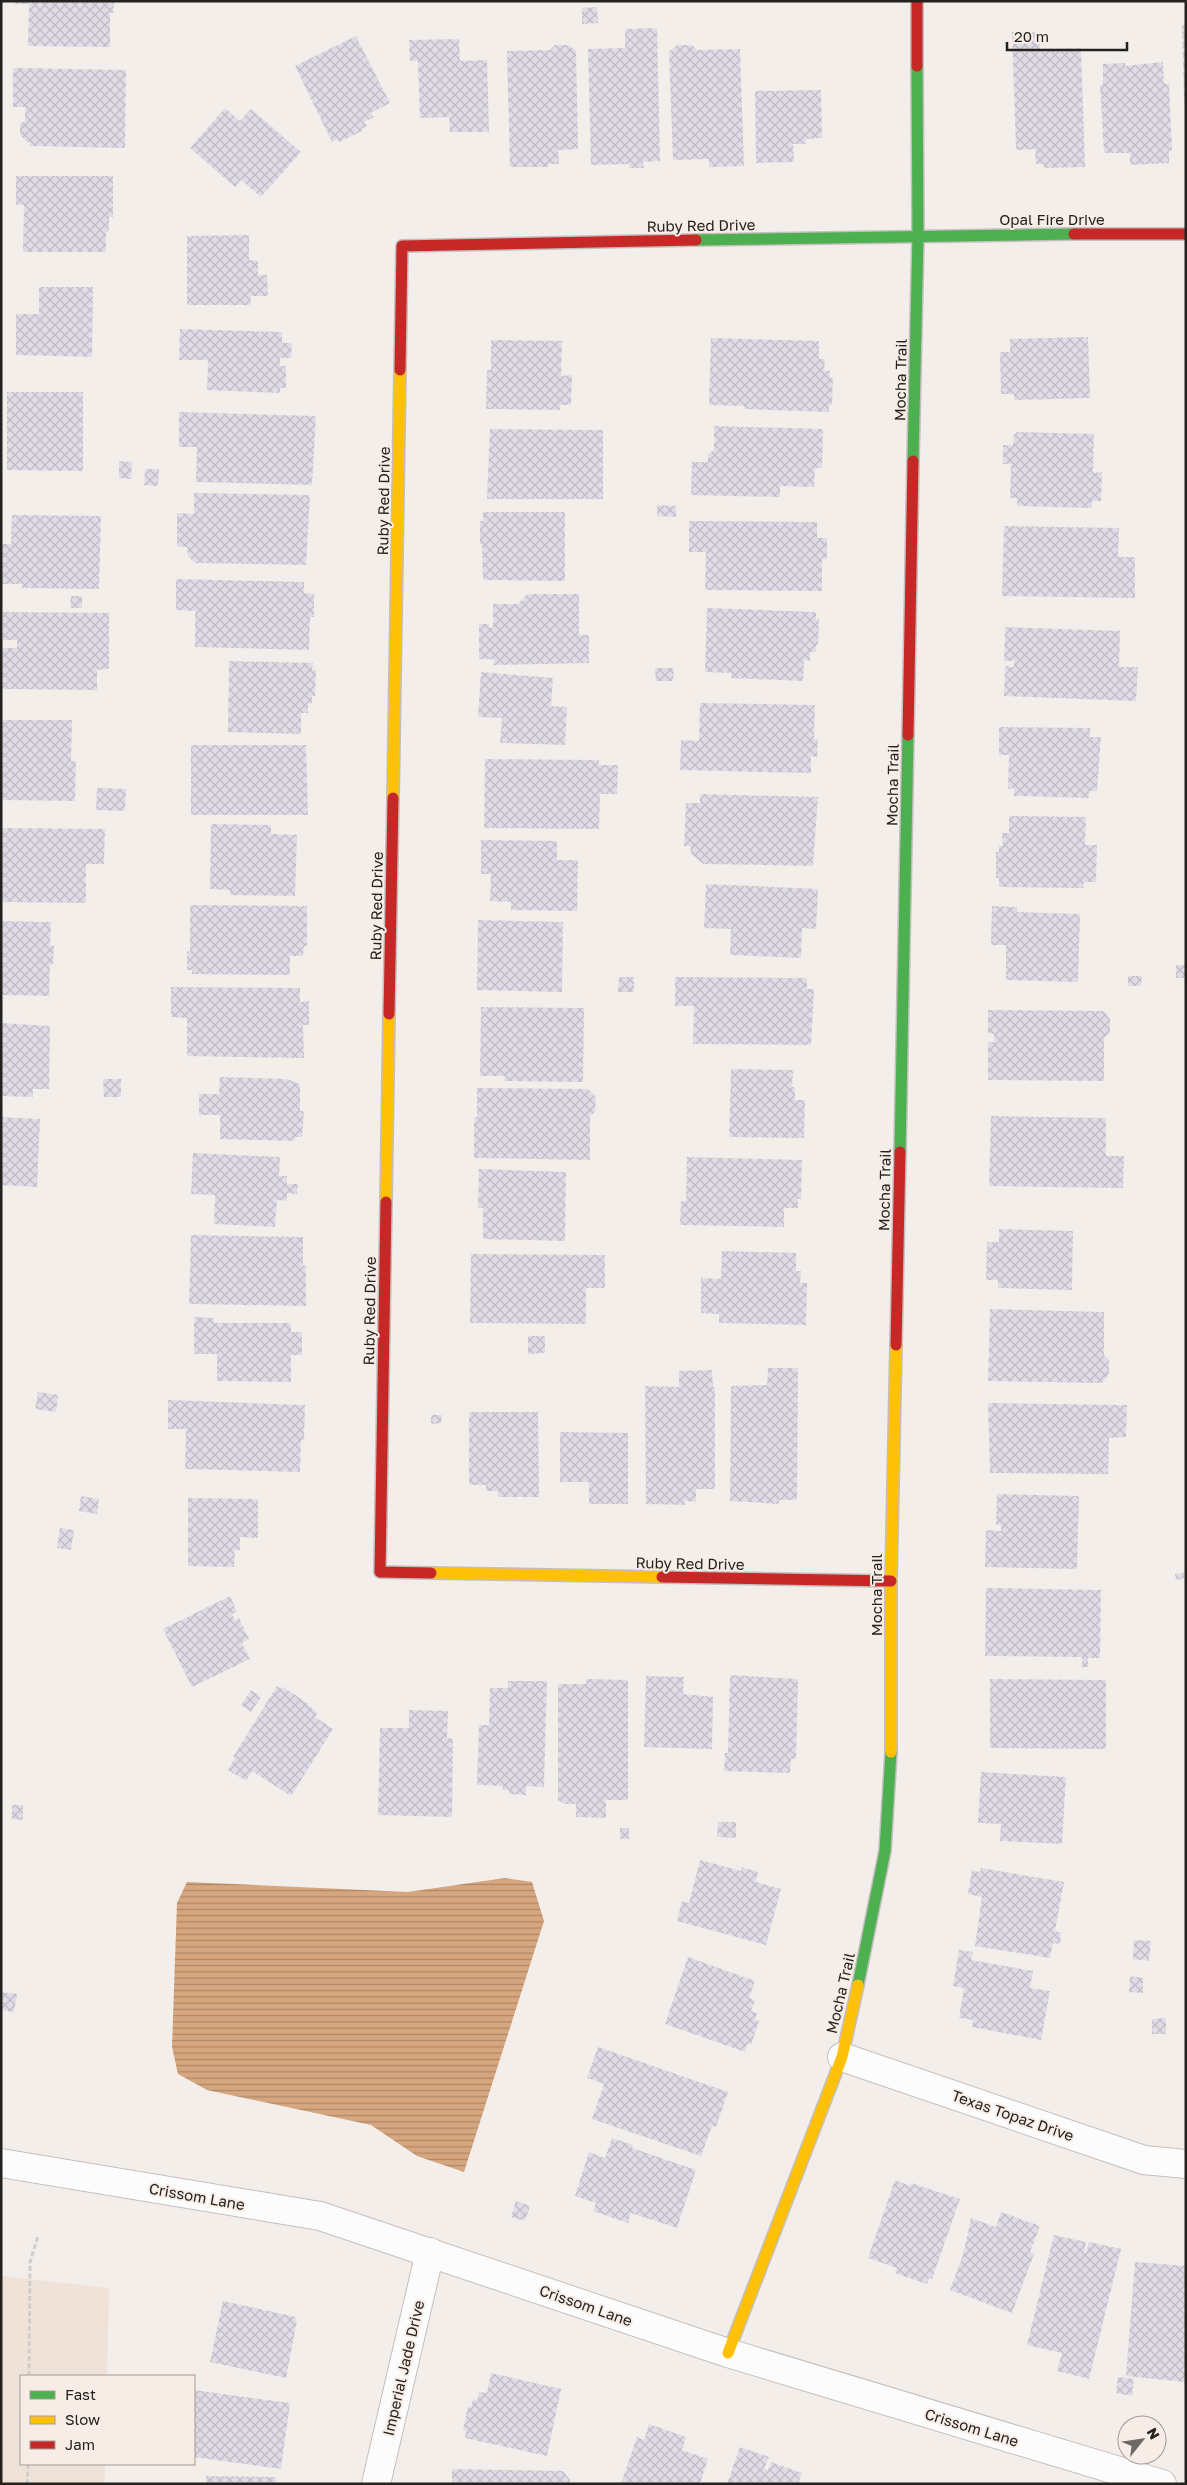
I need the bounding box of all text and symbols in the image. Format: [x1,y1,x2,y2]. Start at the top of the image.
scale bar [1007,20,1127,52]
text: 20 m [1014,27,1049,45]
street label: Opal Fire Drive [999,210,1105,228]
street label: Ruby Red Drive [646,215,756,235]
street label: Mocha Trail [890,338,910,421]
street label: Ruby Red Drive [373,446,393,556]
street label: Mocha Trail [882,743,902,826]
street label: Ruby Red Drive [366,851,386,961]
street label: Mocha Trail [874,1148,894,1231]
street label: Ruby Red Drive [359,1256,379,1366]
street label: Ruby Red Drive [635,1553,745,1573]
street label: Mocha Trail [867,1554,885,1636]
street label: Mocha Trail [822,1951,858,2035]
street label: Texas Topaz Drive [950,2086,1077,2144]
street label: Crissom Lane [148,2179,247,2213]
street label: Crissom Lane [537,2281,635,2329]
street label: Imperial Jade Drive [379,2298,427,2437]
legend [20,2375,195,2465]
text: Fast [65,2385,96,2403]
street label: Crissom Lane [923,2404,1021,2450]
text: Slow [65,2410,100,2428]
north arrow [1117,2415,1167,2465]
text: N [1144,2424,1164,2442]
text: Jam [65,2435,95,2453]

